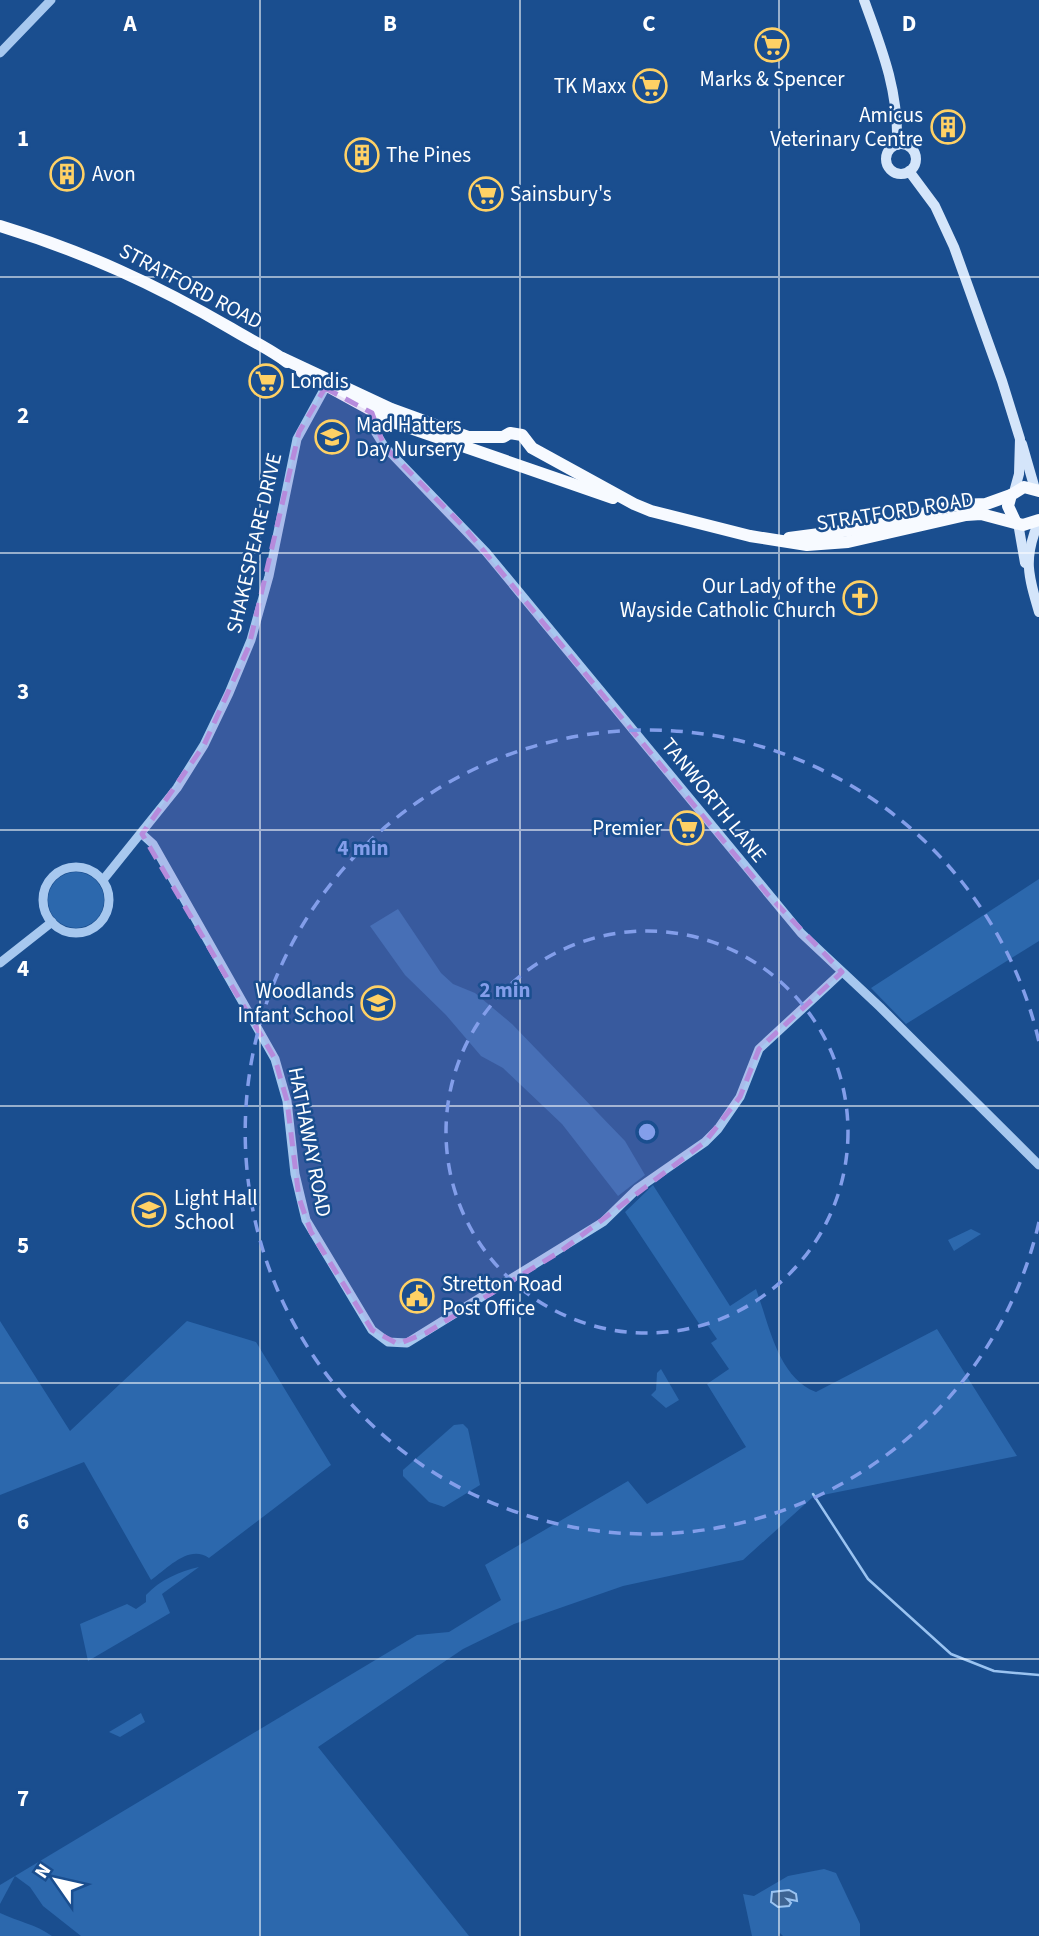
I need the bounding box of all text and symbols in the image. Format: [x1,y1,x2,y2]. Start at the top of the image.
text: A [122,7,137,40]
text: B [383,7,397,40]
text: C [642,7,656,40]
text: D [902,7,916,40]
supermarket icon: Marks & Spencer [753,26,791,64]
place label: Marks & Spencer [699,64,845,94]
supermarket icon: TK Maxx [631,67,669,105]
place label: TK Maxx [554,71,627,101]
place label: Amicus Veterinary Centre [770,100,923,154]
building icon: Amicus Veterinary Centre [929,108,967,146]
text: 1 [17,122,29,155]
building icon: The Pines [343,136,381,174]
place label: The Pines [386,140,471,170]
building icon: Avon [48,155,86,193]
place label: Avon [92,159,136,189]
supermarket icon: Sainsbury's [467,175,505,213]
place label: Sainsbury's [510,179,612,209]
street label: STRATFORD ROAD [114,236,268,336]
supermarket icon: Londis [247,362,285,400]
place label: Londis [290,366,349,396]
text: 2 [17,399,29,432]
place label: Mad Hatters Day Nursery [356,410,463,464]
school or university icon: Mad Hatters Day Nursery [313,418,351,456]
street label: SHAKESPEARE DRIVE [219,450,289,636]
street label: STRATFORD ROAD [814,484,976,538]
place label: Our Lady of the Wayside Catholic Church [620,571,836,625]
church icon: Our Lady of the Wayside Catholic Church [841,579,879,617]
text: 3 [17,675,29,708]
street label: TANWORTH LANE [654,731,774,869]
supermarket icon: Premier [668,809,706,847]
place label: Premier [592,813,663,843]
text: 4 min [337,833,389,863]
text: 4 [17,952,29,985]
text: 2 min [479,975,531,1005]
place label: Woodlands Infant School [238,976,354,1030]
school or university icon: Woodlands Infant School [359,984,397,1022]
street label: HATHAWAY ROAD [281,1064,339,1220]
centre of rings [635,1120,659,1144]
place label: Light Hall School [174,1183,258,1237]
school or university icon: Light Hall School [130,1191,168,1229]
text: 5 [17,1229,29,1262]
place label: Stretton Road Post Office [442,1269,563,1323]
public building icon: Stretton Road Post Office [398,1277,436,1315]
text: 6 [17,1505,29,1538]
text: 7 [17,1782,29,1815]
north arrow [21,1845,91,1915]
text: N [28,1859,58,1884]

